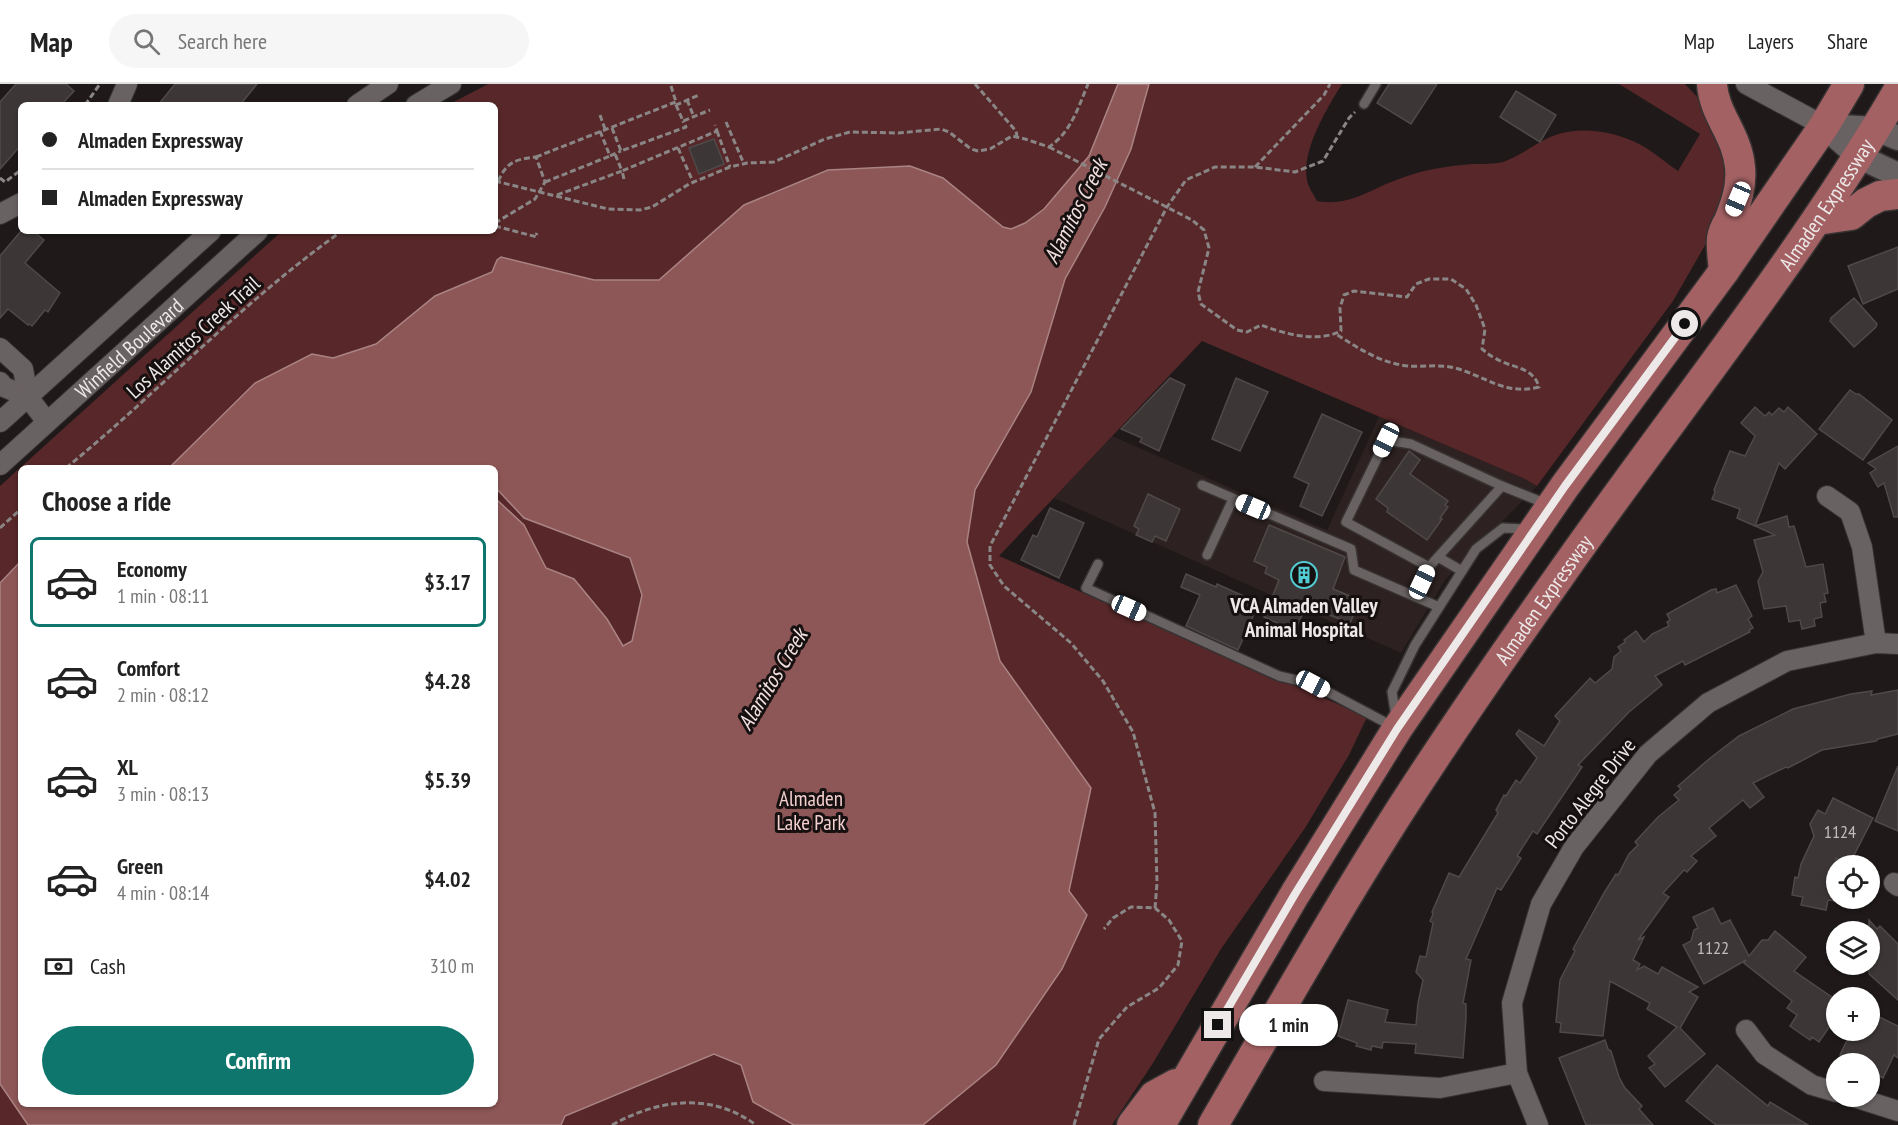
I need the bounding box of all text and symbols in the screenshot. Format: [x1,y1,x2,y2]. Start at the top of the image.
search box [109,14,529,68]
text: Map [30,23,73,60]
icon: search [130,25,163,58]
text: Search here [178,27,267,55]
text: Map [1684,28,1715,55]
text: Layers [1748,28,1794,55]
text: Share [1827,28,1868,55]
text: Almaden Expressway [78,126,243,154]
street label: Almaden Expressway [1772,133,1880,275]
water label: Alamitos Creek [1037,152,1114,268]
car [1723,179,1753,219]
text: Almaden Expressway [78,184,243,212]
street label: Los Alamitos Creek Trail [121,270,265,404]
street label: Winfield Boulevard [69,292,189,404]
route start [1671,310,1698,337]
car [1370,420,1402,460]
text: Choose a ride [42,484,171,518]
car [1233,492,1273,522]
street label: Almaden Expressway [1488,529,1598,670]
icon: car [45,555,99,609]
text: Economy [117,555,187,583]
building icon: VCA Almaden Valley Animal Hospital [1289,560,1319,590]
car [1406,562,1438,602]
text: $3.17 [424,568,471,596]
text: 1 min · 08:11 [117,583,209,609]
car [1109,592,1149,624]
place label: VCA Almaden Valley Animal Hospital [1229,592,1378,643]
water label: Alamitos Creek [731,621,814,735]
icon: car [45,654,99,708]
text: Comfort [117,654,180,682]
text: $4.28 [424,667,471,695]
car [1293,668,1333,700]
text: 2 min · 08:12 [117,682,209,708]
street label: Porto Alegre Drive [1539,733,1641,853]
icon: car [45,753,99,807]
text: XL [117,753,138,781]
text: $5.39 [424,766,471,794]
text: 3 min · 08:13 [117,781,209,807]
park label: Almaden Lake Park [776,785,846,836]
house number: 1124 [1824,820,1856,843]
icon: car [45,852,99,906]
text: Green [117,852,163,880]
map controls [1826,855,1880,1107]
button: locate [1826,855,1880,909]
text: $4.02 [424,865,471,893]
text: 4 min · 08:14 [117,880,209,906]
button: layers [1826,921,1880,975]
house number: 1122 [1697,936,1729,959]
icon: cash [42,950,75,983]
text: Cash [90,952,126,980]
text: 310 m [430,953,474,979]
button: + [1826,987,1880,1041]
callout: 1 min [1239,1004,1338,1046]
route end [1204,1011,1231,1038]
text: 1 min [1268,1012,1309,1038]
button: Confirm [42,1026,474,1095]
button: − [1826,1053,1880,1107]

